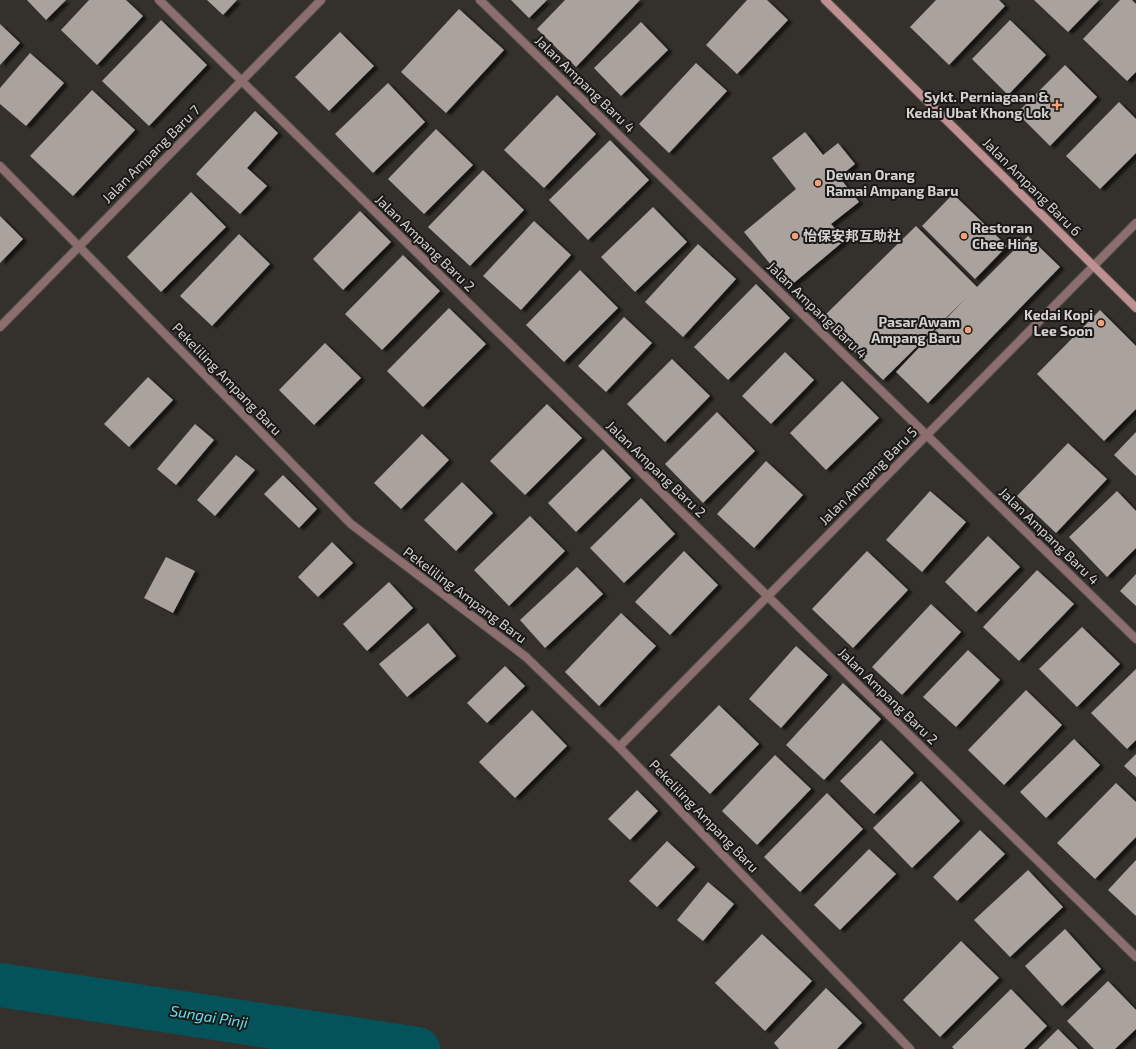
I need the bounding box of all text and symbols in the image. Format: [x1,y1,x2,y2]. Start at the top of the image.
street label: Jalan Ampang Baru 4 [532,31,639,136]
place label: Sykt. Perniagaan & Kedai Ubat Khong Lok [906,88,1049,121]
marker: Sykt. Perniagaan & Kedai Ubat Khong Lok [1052,100,1062,110]
street label: Jalan Ampang Baru 7 [98,101,203,206]
street label: Jalan Ampang Baru 6 [980,134,1085,239]
place label: Dewan Orang Ramai Ampang Baru [826,166,959,199]
marker: Dewan Orang Ramai Ampang Baru [813,178,823,188]
street label: Jalan Ampang Baru 2 [372,191,479,295]
place label: Restoran Chee Hing [972,219,1038,252]
place label: 怡保安邦互助社 [803,227,901,244]
marker: 怡保安邦互助社 [790,231,800,241]
marker: Restoran Chee Hing [959,231,969,241]
street label: Jalan Ampang Baru 4 [764,257,871,362]
place label: Kedai Kopi Lee Soon [1024,306,1093,339]
place label: Pasar Awam Ampang Baru [871,313,960,346]
marker: Kedai Kopi Lee Soon [1096,318,1106,328]
street label: Pekeliling Ampang Baru [169,319,286,438]
marker: Pasar Awam Ampang Baru [963,325,973,335]
street label: Jalan Ampang Baru 2 [603,417,710,521]
street label: Jalan Ampang Baru 5 [815,423,920,528]
street label: Jalan Ampang Baru 4 [996,483,1103,588]
street label: Pekeliling Ampang Baru [400,543,530,647]
street label: Jalan Ampang Baru 2 [835,644,942,748]
street label: Pekeliling Ampang Baru [646,756,763,875]
water label: Sungai Pinji [169,1001,250,1032]

